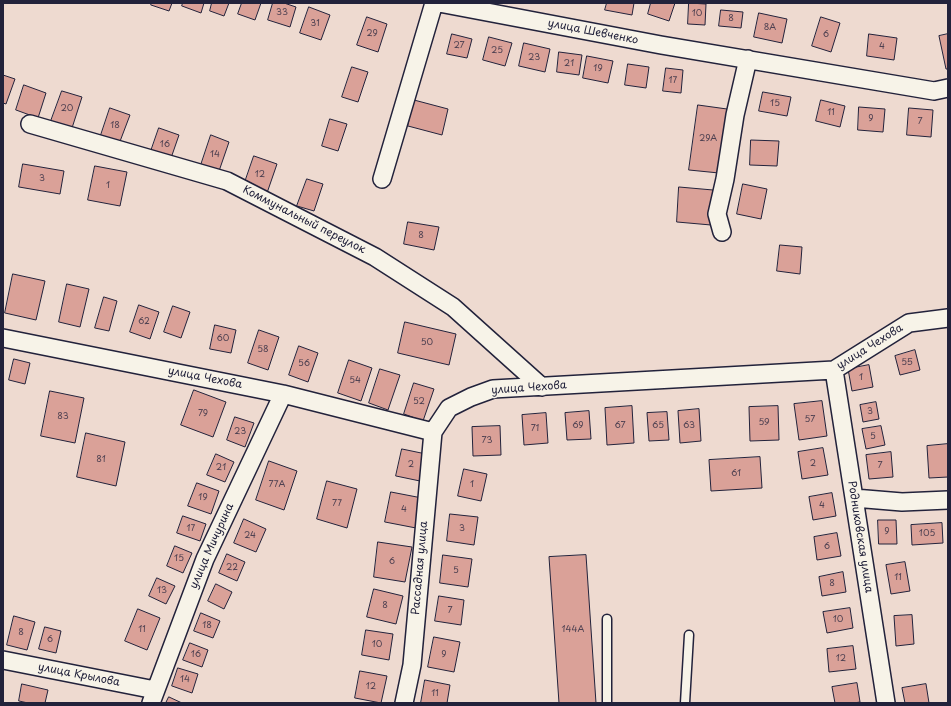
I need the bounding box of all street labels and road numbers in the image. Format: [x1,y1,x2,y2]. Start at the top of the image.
street label: улица Шевченко [547,17,639,47]
street label: Коммунальный переулок [240,183,368,257]
street label: улица Чехова [835,321,905,373]
street label: улица Чехова [167,364,243,392]
street label: улица Чехова [491,379,567,397]
street label: Родниковская улица [845,480,875,594]
street label: улица Мичурина [187,501,237,591]
street label: Рассадная улица [409,521,431,615]
street label: улица Крылова [37,661,121,689]

